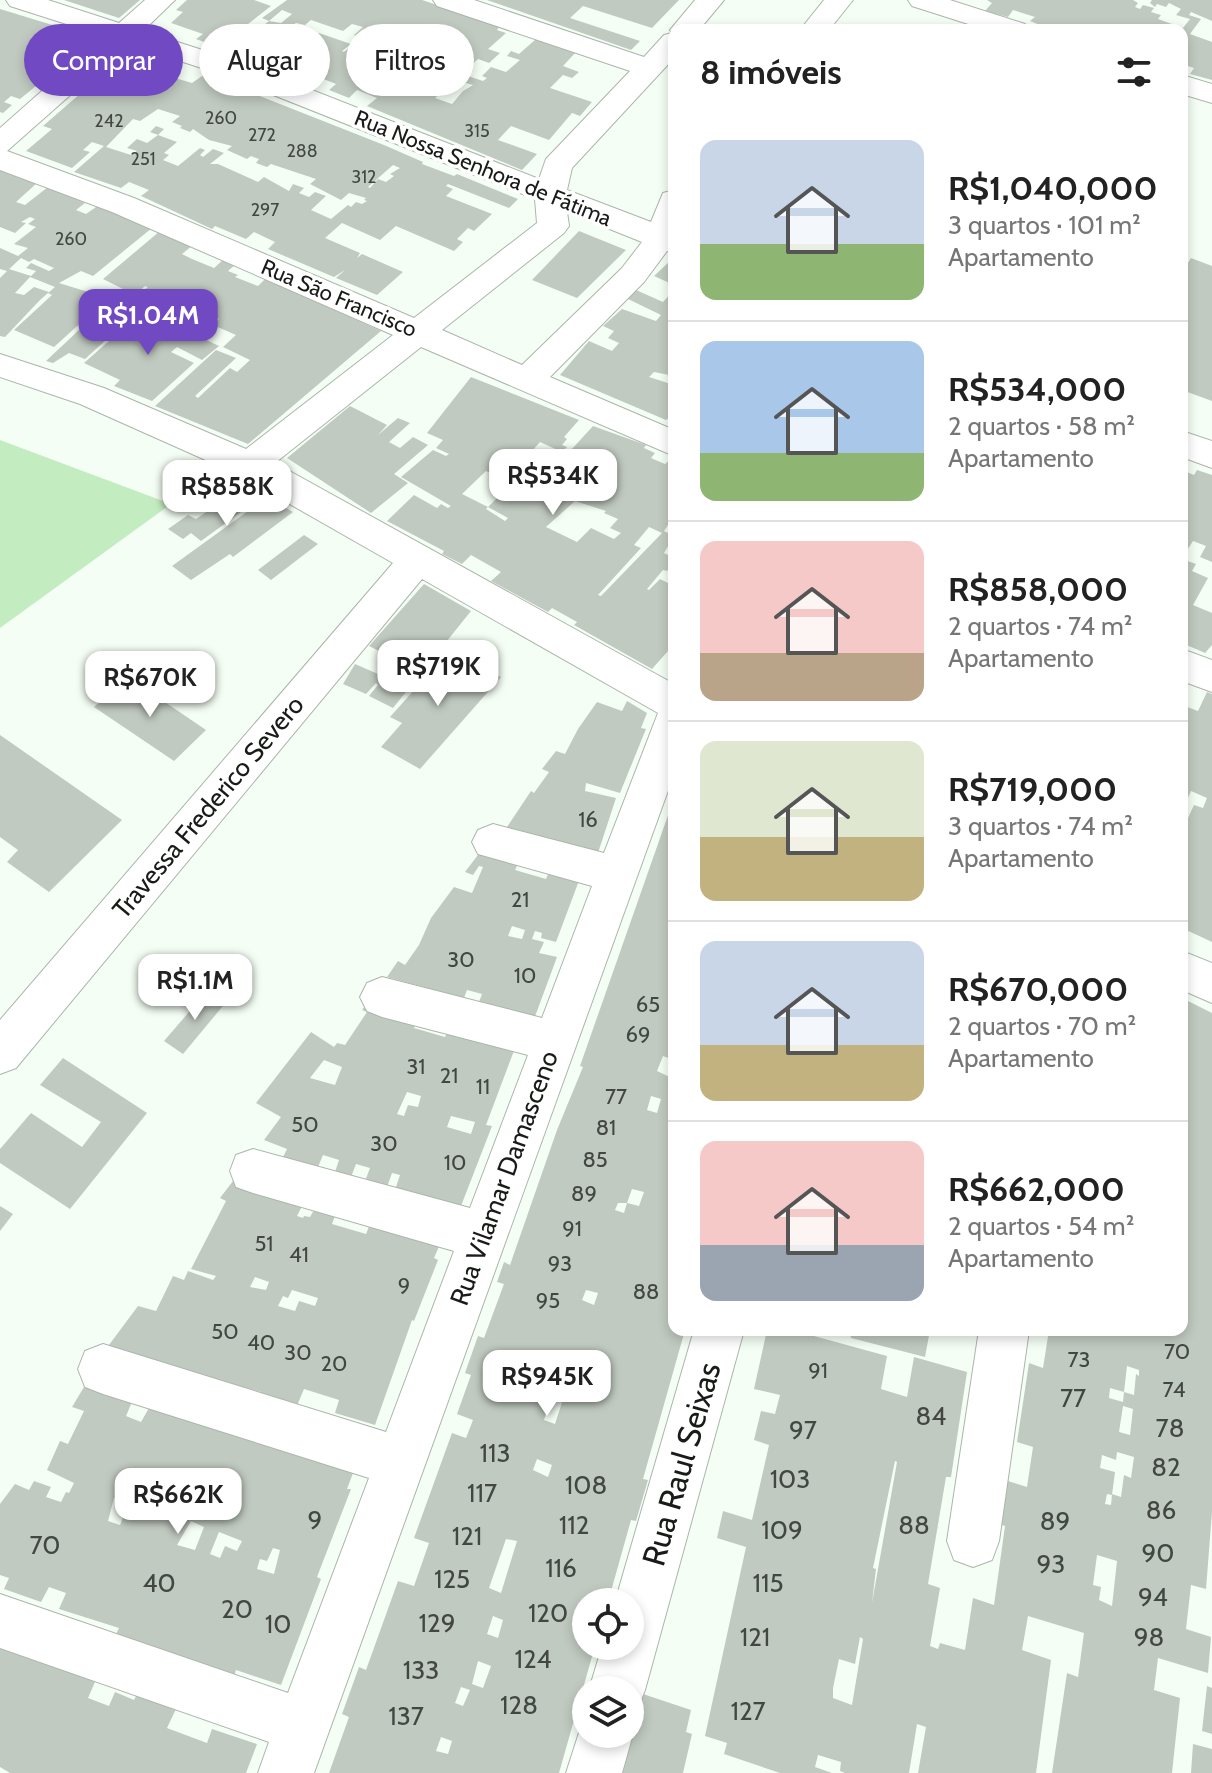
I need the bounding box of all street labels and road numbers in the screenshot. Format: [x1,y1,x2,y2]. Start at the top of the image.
street label: Rua Nossa Senhora de Fátima [351,104,616,232]
street label: Rua São Francisco [257,253,421,343]
street label: Travessa Frederico Severo [106,689,310,925]
street label: Rua Vilamar Damasceno [443,1046,565,1310]
street label: Rua Raul Seixas [633,1358,729,1570]

